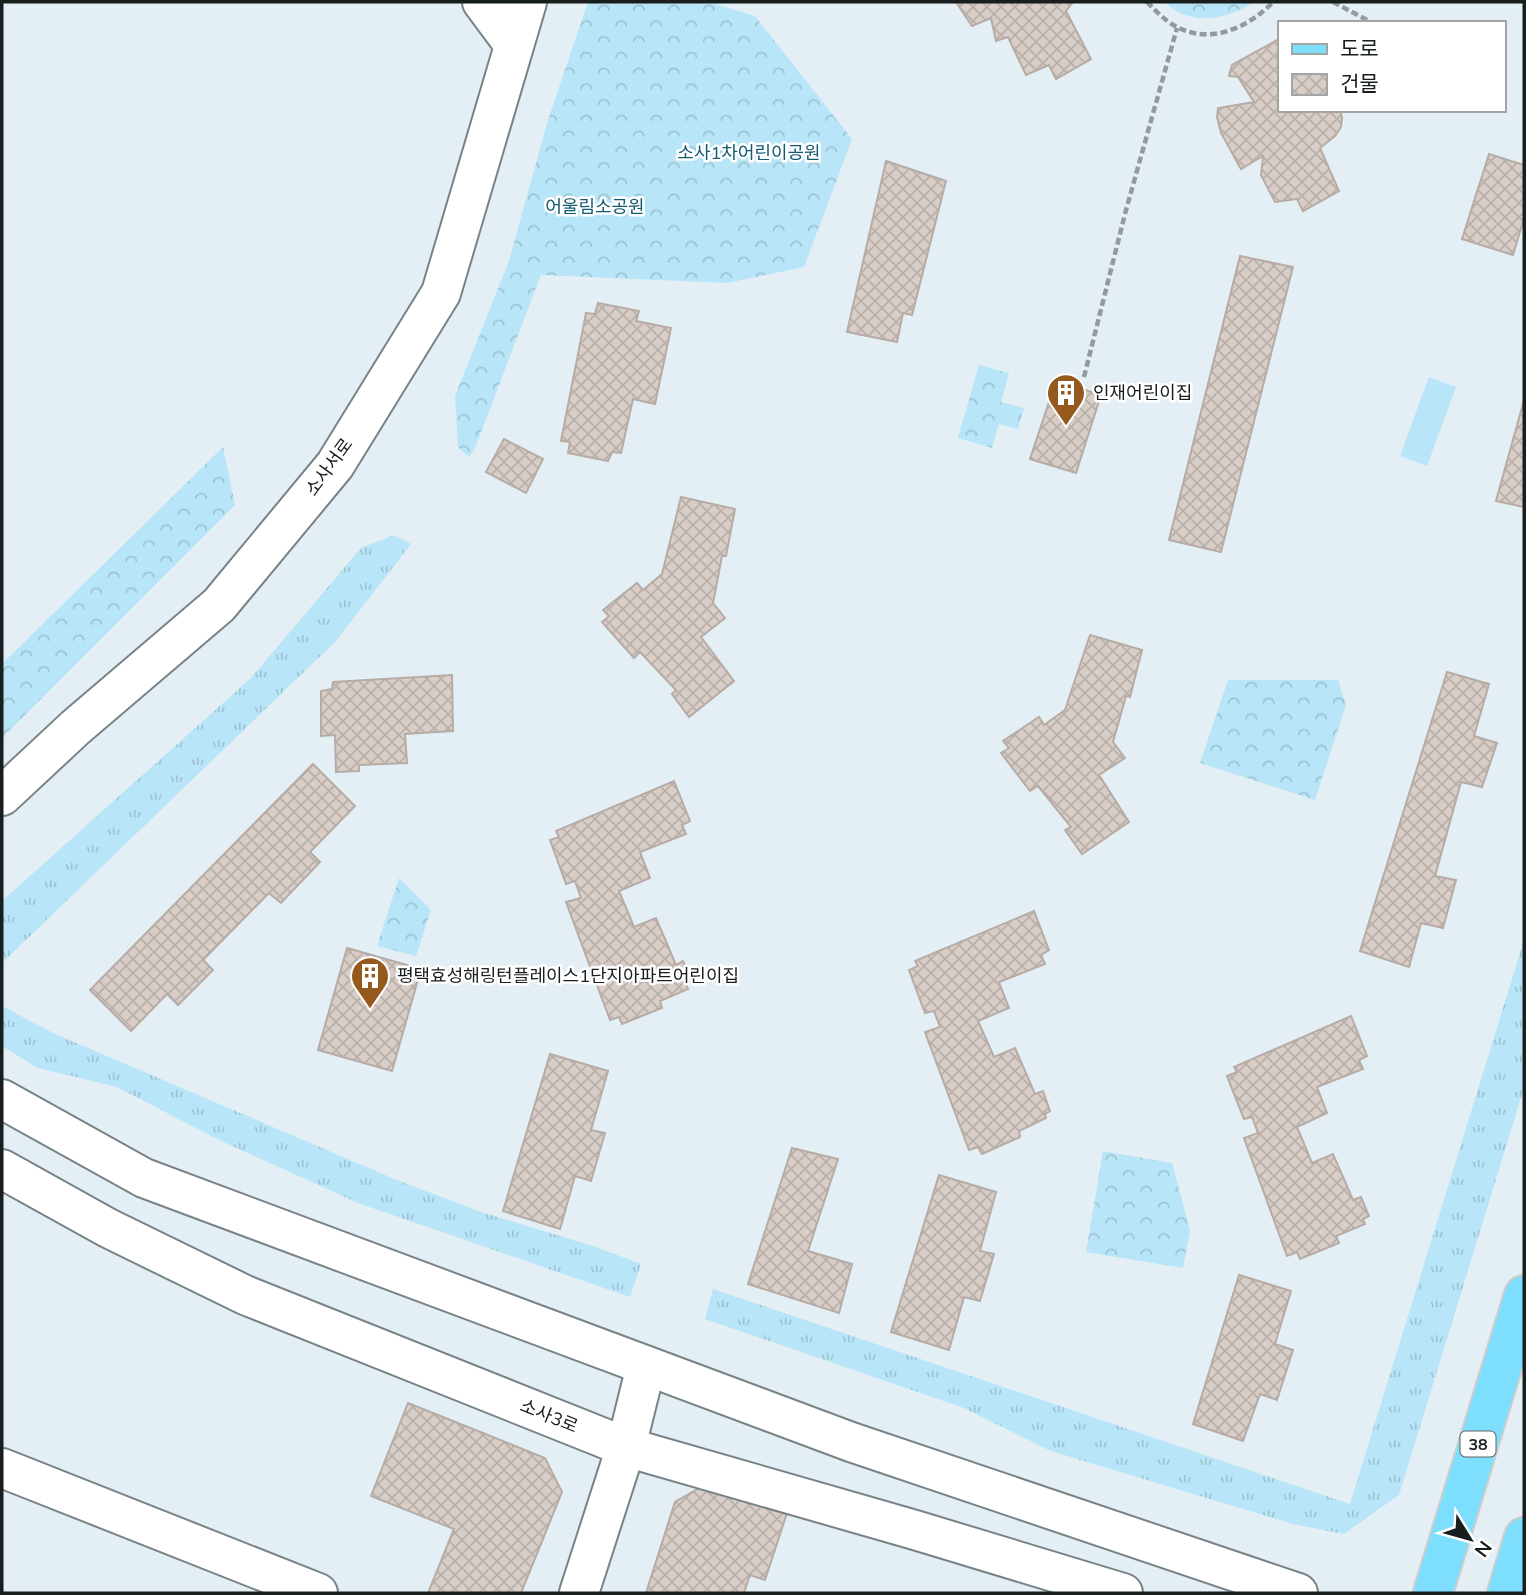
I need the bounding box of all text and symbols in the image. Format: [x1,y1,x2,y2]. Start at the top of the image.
legend [1278,21,1505,112]
text: 도로 [1340,35,1379,61]
text: 건물 [1340,70,1379,96]
park label: 소사1차어린이공원 [677,141,821,164]
park label: 어울림소공원 [545,195,645,218]
building icon: 인재어린이집 [1045,372,1087,427]
place label: 인재어린이집 [1093,381,1192,404]
street label: 소사서로 [300,433,357,500]
building icon: 평택효성해링턴플레이스1단지아파트어린이집 [349,955,391,1010]
place label: 평택효성해링턴플레이스1단지아파트어린이집 [397,964,739,987]
street label: 소사3로 [517,1394,582,1438]
road number: 38 [1460,1432,1496,1456]
north arrow [1435,1504,1505,1574]
text: N [1470,1536,1497,1562]

